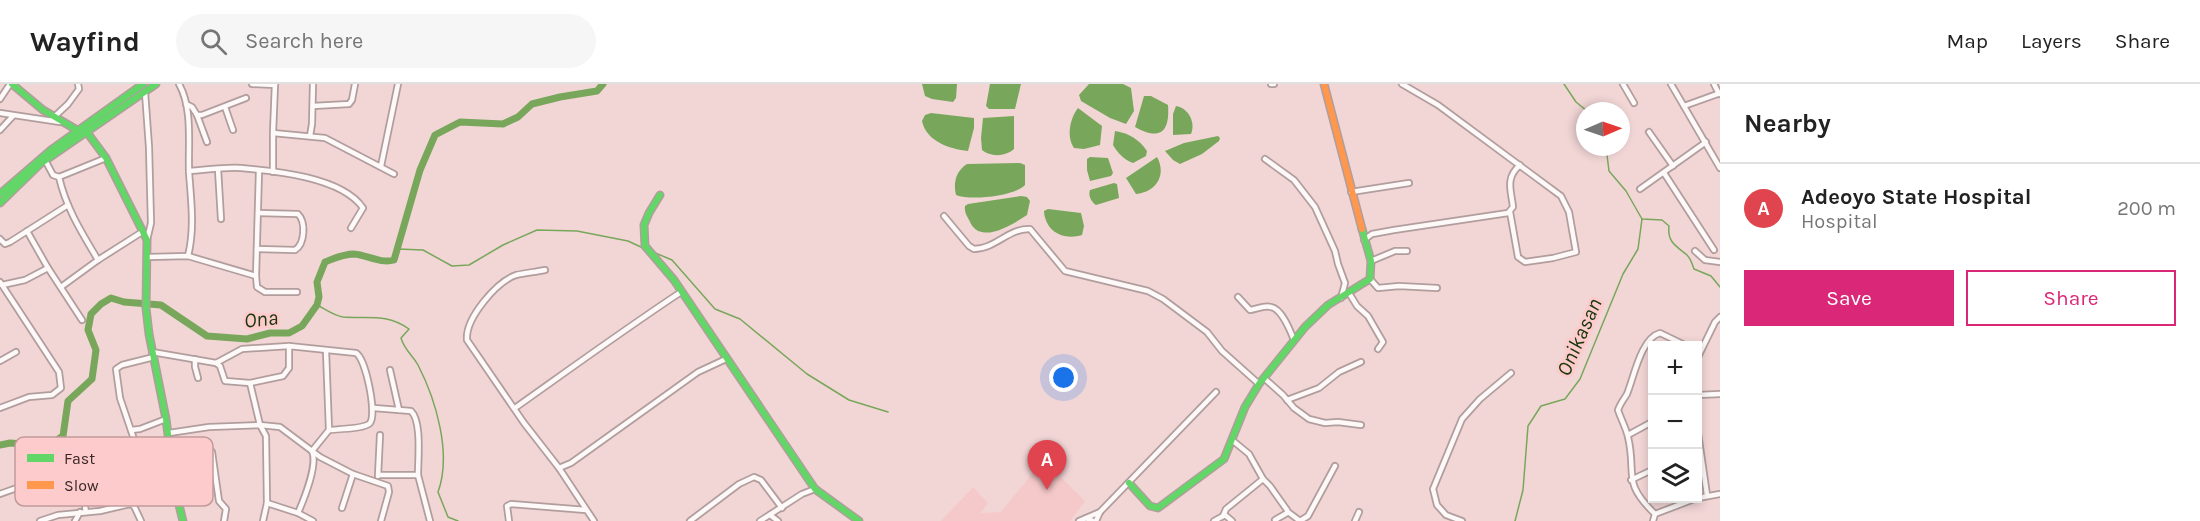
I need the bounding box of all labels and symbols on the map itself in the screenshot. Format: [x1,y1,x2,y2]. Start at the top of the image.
north arrow [1576,102,1630,156]
water label: Onikasan [1551,294,1607,380]
water label: Ona [243,305,279,333]
your location [1049,363,1078,392]
legend [15,437,213,506]
pin: A [1028,440,1066,490]
text: Fast [64,449,95,468]
text: Slow [64,476,99,495]

